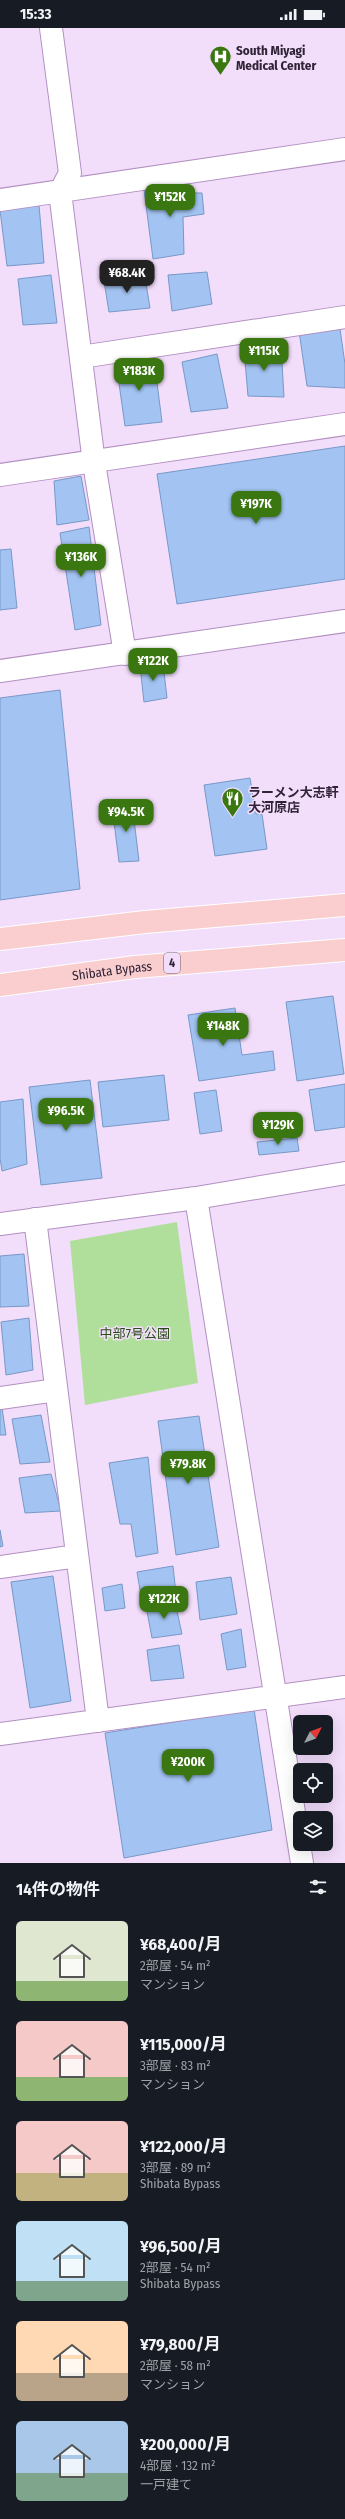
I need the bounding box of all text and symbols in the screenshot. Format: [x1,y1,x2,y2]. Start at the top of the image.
text: 15:33 [20,5,52,23]
place label: South Miyagi Medical Center [236,43,316,73]
hospital icon: South Miyagi Medical Center [207,44,233,77]
pin: ¥152K [142,184,198,218]
text: ¥152K [154,189,186,204]
pin: ¥68.4K [94,260,160,294]
text: ¥68.4K [109,265,145,280]
pin: ¥115K [236,338,292,372]
text: ¥115K [248,343,280,358]
pin: ¥183K [111,358,167,392]
text: ¥183K [123,363,155,378]
pin: ¥197K [228,491,284,525]
text: ¥197K [240,496,272,511]
pin: ¥136K [53,544,109,578]
text: ¥136K [65,549,97,564]
pin: ¥122K [125,648,181,682]
text: ¥122K [137,653,169,668]
place label: ラーメン大志軒 大河原店 [248,785,338,815]
restaurant icon: ラーメン大志軒 大河原店 [219,786,245,819]
pin: ¥94.5K [93,799,159,833]
text: ¥94.5K [108,804,144,819]
road number: 4 [164,953,180,973]
street label: Shibata Bypass [71,959,153,983]
pin: ¥148K [195,1013,251,1047]
text: ¥148K [207,1018,239,1033]
pin: ¥96.5K [33,1098,99,1132]
text: ¥96.5K [47,1103,85,1118]
pin: ¥129K [250,1112,306,1146]
text: ¥129K [262,1117,294,1132]
park label: 中部7号公園 [100,1326,170,1341]
pin: ¥79.8K [155,1451,221,1485]
text: ¥79.8K [170,1456,206,1471]
pin: ¥122K [136,1586,192,1620]
text: ¥122K [148,1591,180,1606]
north arrow [293,1715,333,1755]
map controls [293,1715,333,1851]
pin: ¥200K [160,1749,216,1783]
text: ¥200K [171,1754,205,1769]
button: locate [293,1763,333,1803]
button: layers [293,1811,333,1851]
icon: filters [307,1876,329,1898]
text: 14件の物件 [16,1879,100,1900]
text: ¥68,400/月 [140,1934,222,1955]
icon: home [48,1937,96,1985]
text: 2部屋 · 54 m² [140,1958,211,1973]
text: マンション [140,1977,205,1992]
text: ¥115,000/月 [140,2034,227,2055]
icon: home [48,2037,96,2085]
text: 3部屋 · 83 m² [140,2058,211,2073]
text: マンション [140,2077,205,2092]
text: ¥122,000/月 [140,2136,228,2157]
icon: home [48,2137,96,2185]
text: 3部屋 · 89 m² [140,2160,211,2175]
text: Shibata Bypass [140,2176,220,2191]
text: ¥96,500/月 [140,2236,222,2257]
icon: home [48,2237,96,2285]
text: 2部屋 · 54 m² [140,2260,211,2275]
text: Shibata Bypass [140,2276,220,2291]
text: ¥79,800/月 [140,2334,221,2355]
icon: home [48,2337,96,2385]
text: 2部屋 · 58 m² [140,2358,211,2373]
text: マンション [140,2377,205,2392]
text: ¥200,000/月 [140,2434,231,2455]
icon: home [48,2437,96,2485]
text: 4部屋 · 132 m² [140,2458,215,2473]
text: 一戸建て [140,2477,192,2492]

